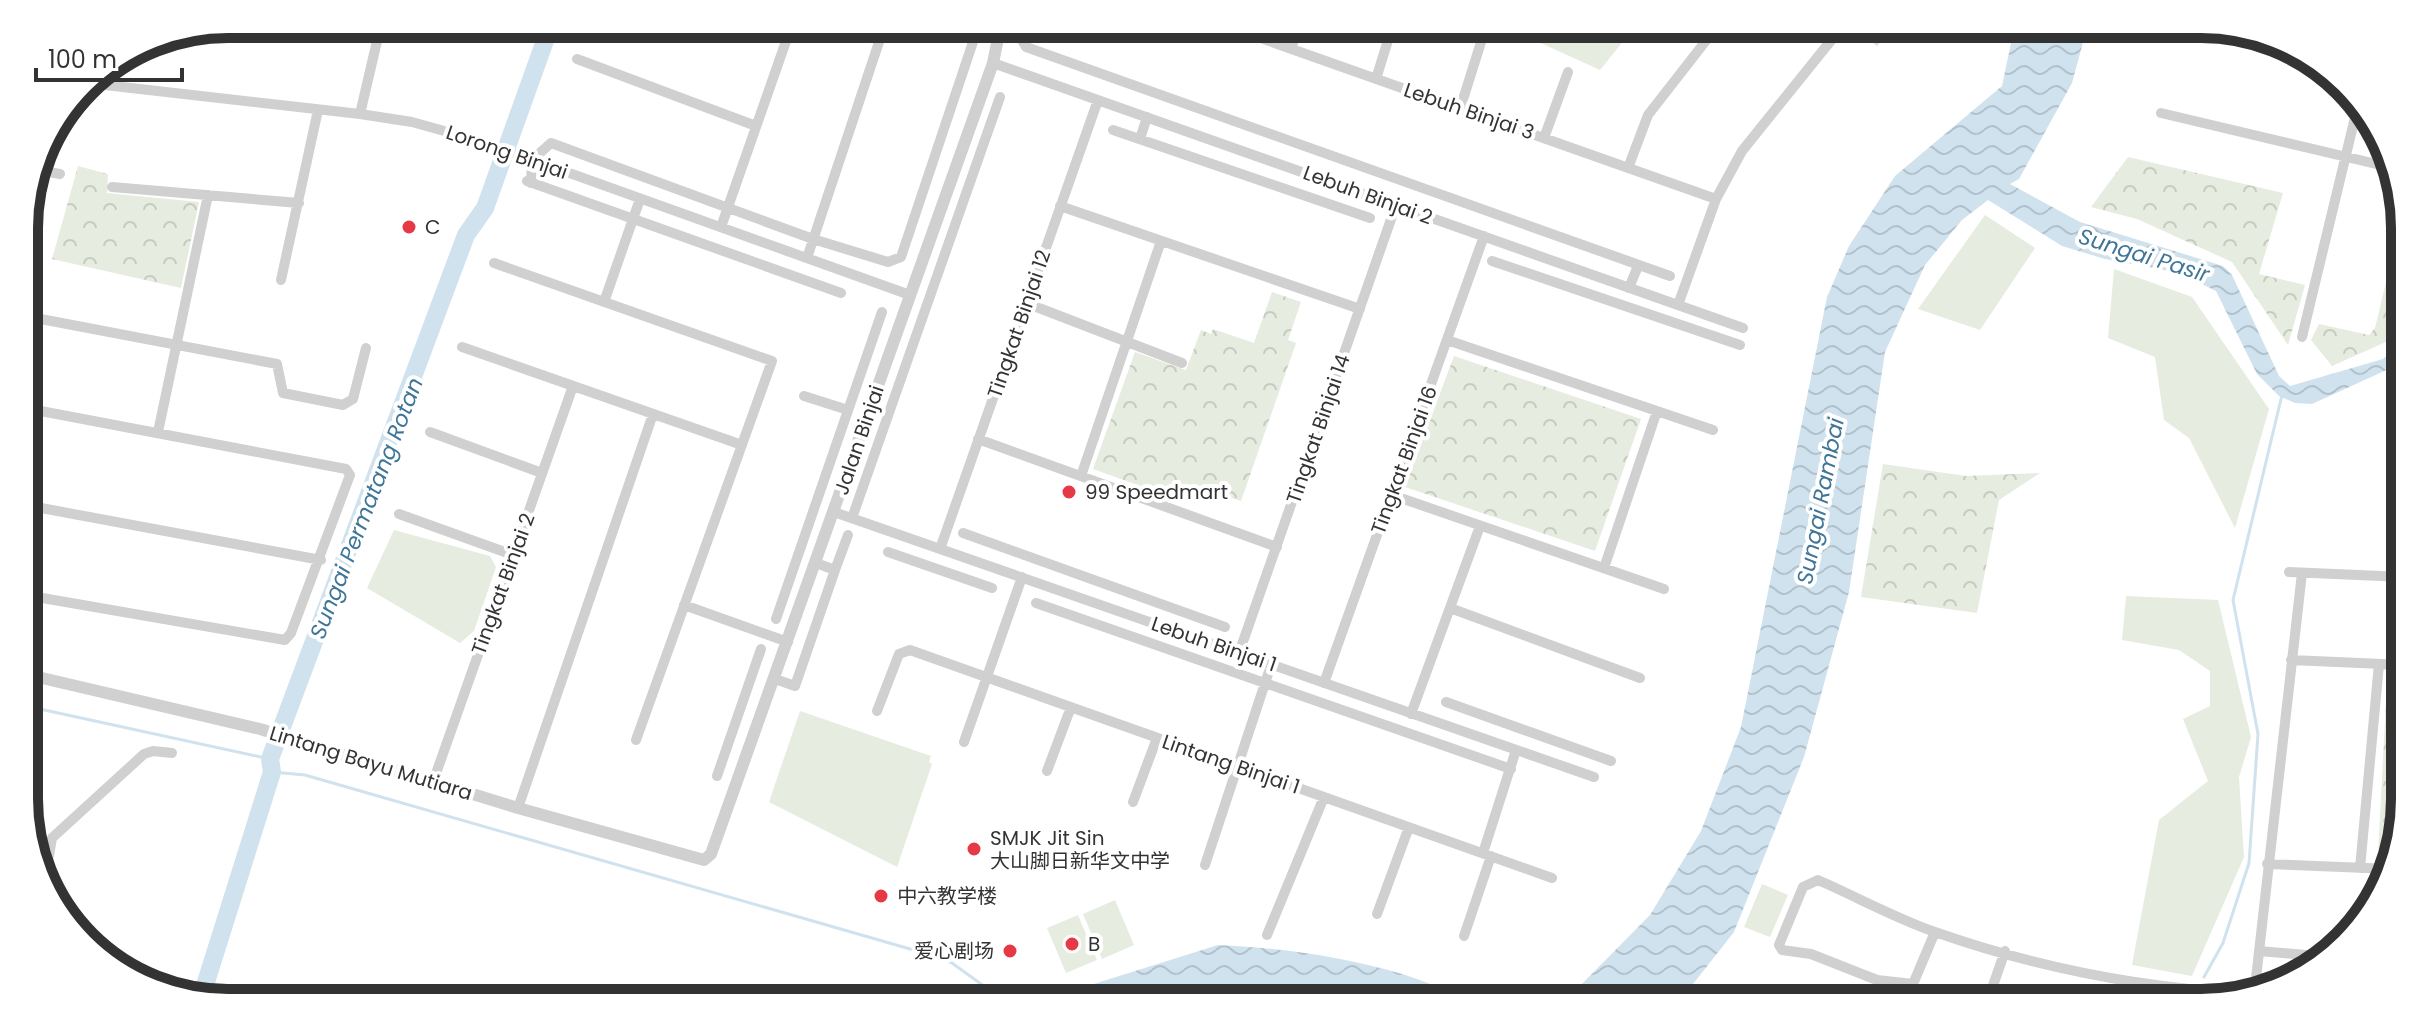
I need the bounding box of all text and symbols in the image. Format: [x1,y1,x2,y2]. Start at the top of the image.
scale bar [36,32,182,82]
text: 100 m [48,43,117,76]
street label: Lebuh Binjai 3 [1400,76,1538,146]
street label: Lorong Binjai [443,118,571,186]
street label: Lebuh Binjai 2 [1299,159,1437,231]
place label: C [425,213,440,241]
marker: C [400,218,418,236]
water label: Sungai Pasir [2075,221,2214,290]
street label: Tingkat Binjai 12 [981,246,1057,402]
street label: Tingkat Binjai 14 [1279,351,1357,507]
water label: Sungai Permatang Rotan [302,373,431,643]
street label: Jalan Binjai [827,382,891,498]
street label: Tingkat Binjai 16 [1364,382,1444,538]
water label: Sungai Rambai [1789,415,1852,587]
place label: 99 Speedmart [1085,478,1228,506]
marker: 99 Speedmart [1060,483,1078,501]
street label: Tingkat Binjai 2 [464,509,542,659]
street label: Lebuh Binjai 1 [1148,609,1280,679]
street label: Lintang Bayu Mutiara [266,719,476,807]
street label: Lintang Binjai 1 [1158,727,1304,801]
place label: SMJK Jit Sin 大山脚日新华文中学 [990,824,1170,875]
marker: SMJK Jit Sin 大山脚日新华文中学 [965,840,983,858]
place label: 中六教学楼 [897,882,997,910]
marker: 中六教学楼 [872,887,890,905]
place label: B [1088,930,1100,958]
marker: B [1063,935,1081,953]
place label: 爱心剧场 [914,937,994,965]
marker: 爱心剧场 [1001,942,1019,960]

